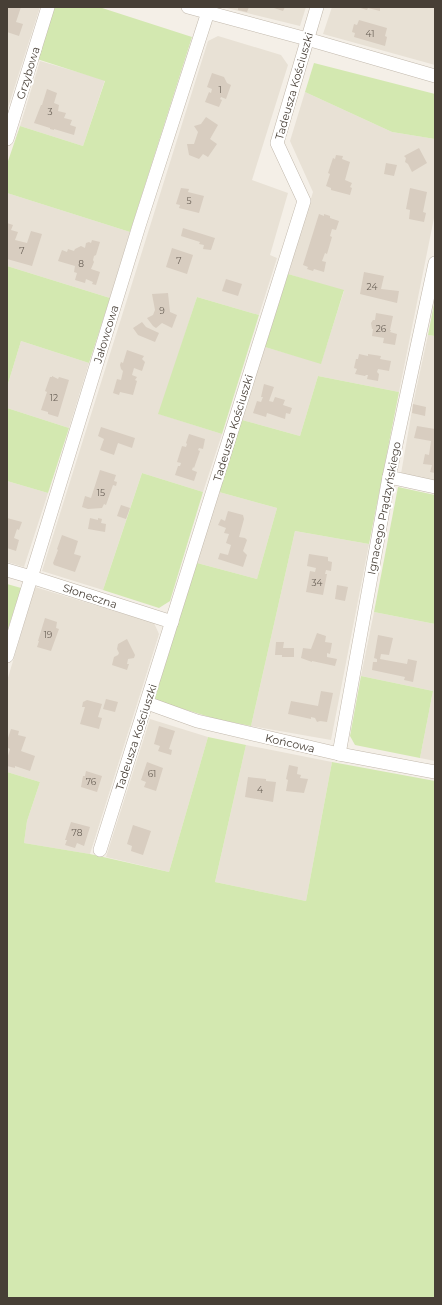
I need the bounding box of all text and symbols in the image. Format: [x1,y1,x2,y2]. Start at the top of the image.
house number: 41 [366,28,374,39]
street label: Tadeusza Kościuszki [272,31,316,141]
street label: Grzybowa [13,45,43,101]
house number: 1 [218,84,222,95]
house number: 3 [47,106,53,117]
house number: 5 [186,195,192,206]
house number: 7 [19,245,25,256]
house number: 7 [176,255,182,266]
house number: 8 [78,258,84,269]
house number: 24 [367,281,377,292]
street label: Jałowcowa [90,303,121,366]
house number: 9 [159,305,165,316]
house number: 26 [376,323,387,334]
street label: Tadeusza Kościuszki [210,373,256,483]
house number: 12 [50,392,58,403]
street label: Ignacego Prądzyńskiego [364,440,404,576]
house number: 15 [97,487,105,498]
house number: 34 [311,577,323,588]
street label: Słoneczna [61,581,119,611]
house number: 19 [44,629,53,640]
street label: Tadeusza Kościuszki [112,682,160,792]
street label: Końcowa [264,730,316,756]
house number: 61 [148,768,156,779]
house number: 76 [86,776,97,787]
house number: 4 [257,784,263,795]
house number: 78 [72,827,83,838]

